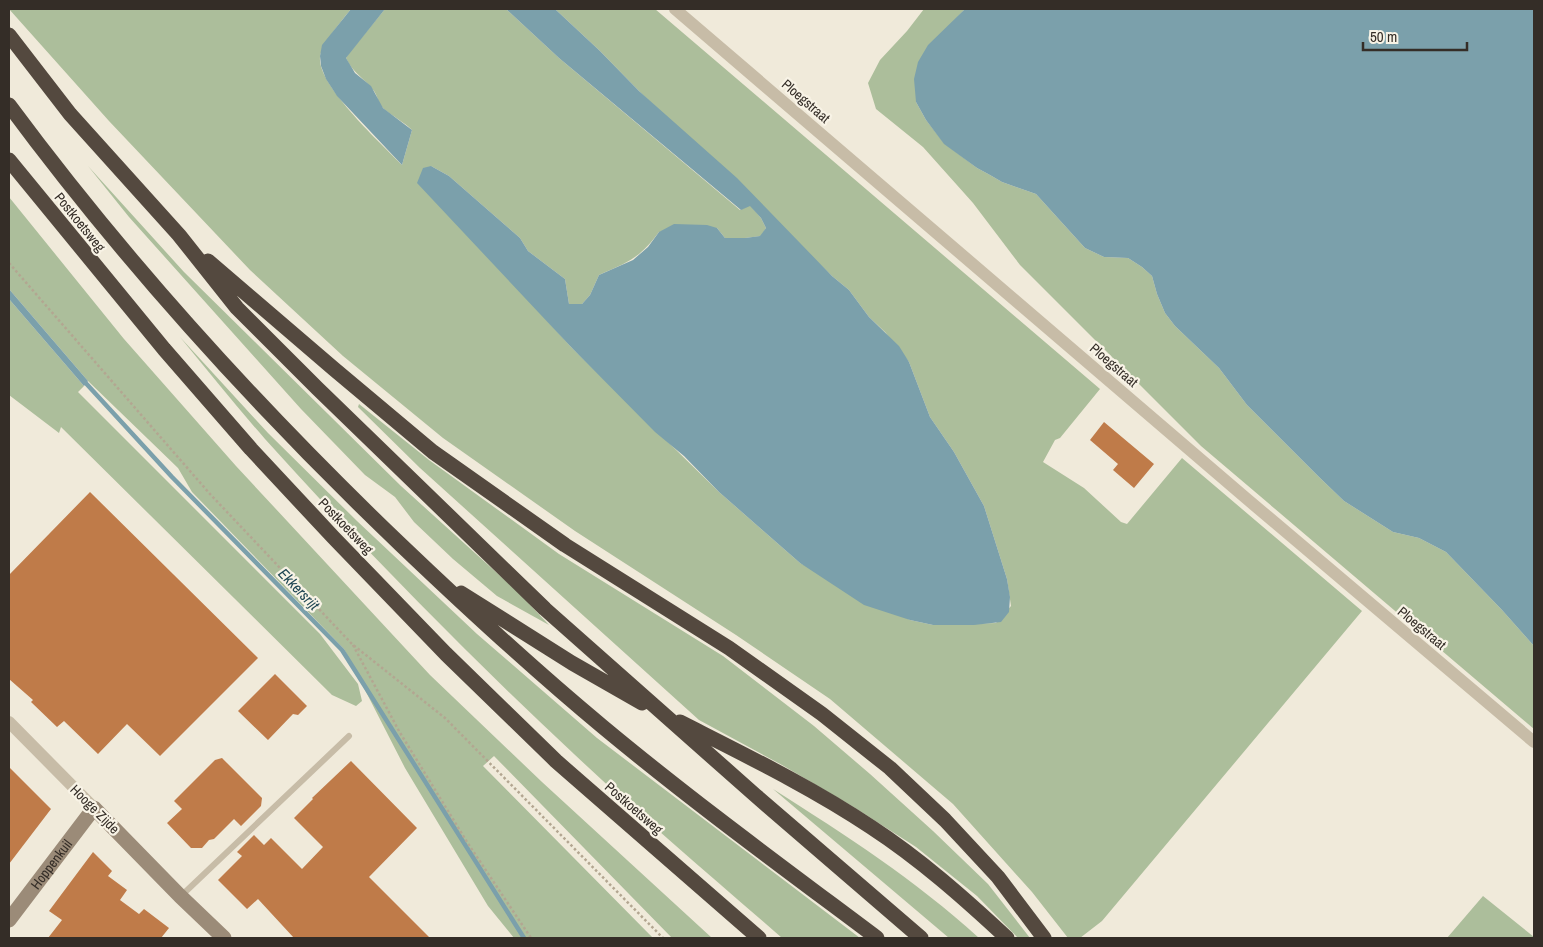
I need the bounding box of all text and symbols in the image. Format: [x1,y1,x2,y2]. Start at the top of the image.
scale bar [1363,20,1467,52]
text: 50 m [1370,26,1397,47]
street label: Ploegstraat [778,75,834,127]
street label: Postkoetsweg [51,189,110,256]
street label: Ploegstraat [1086,339,1142,391]
street label: Postkoetsweg [315,494,378,558]
water label: Ekkersrijt [274,563,325,615]
street label: Ploegstraat [1394,602,1450,654]
street label: Postkoetsweg [601,778,667,839]
street label: Hooge Zijde [67,781,123,837]
street label: Hoppenkuil [27,836,76,893]

